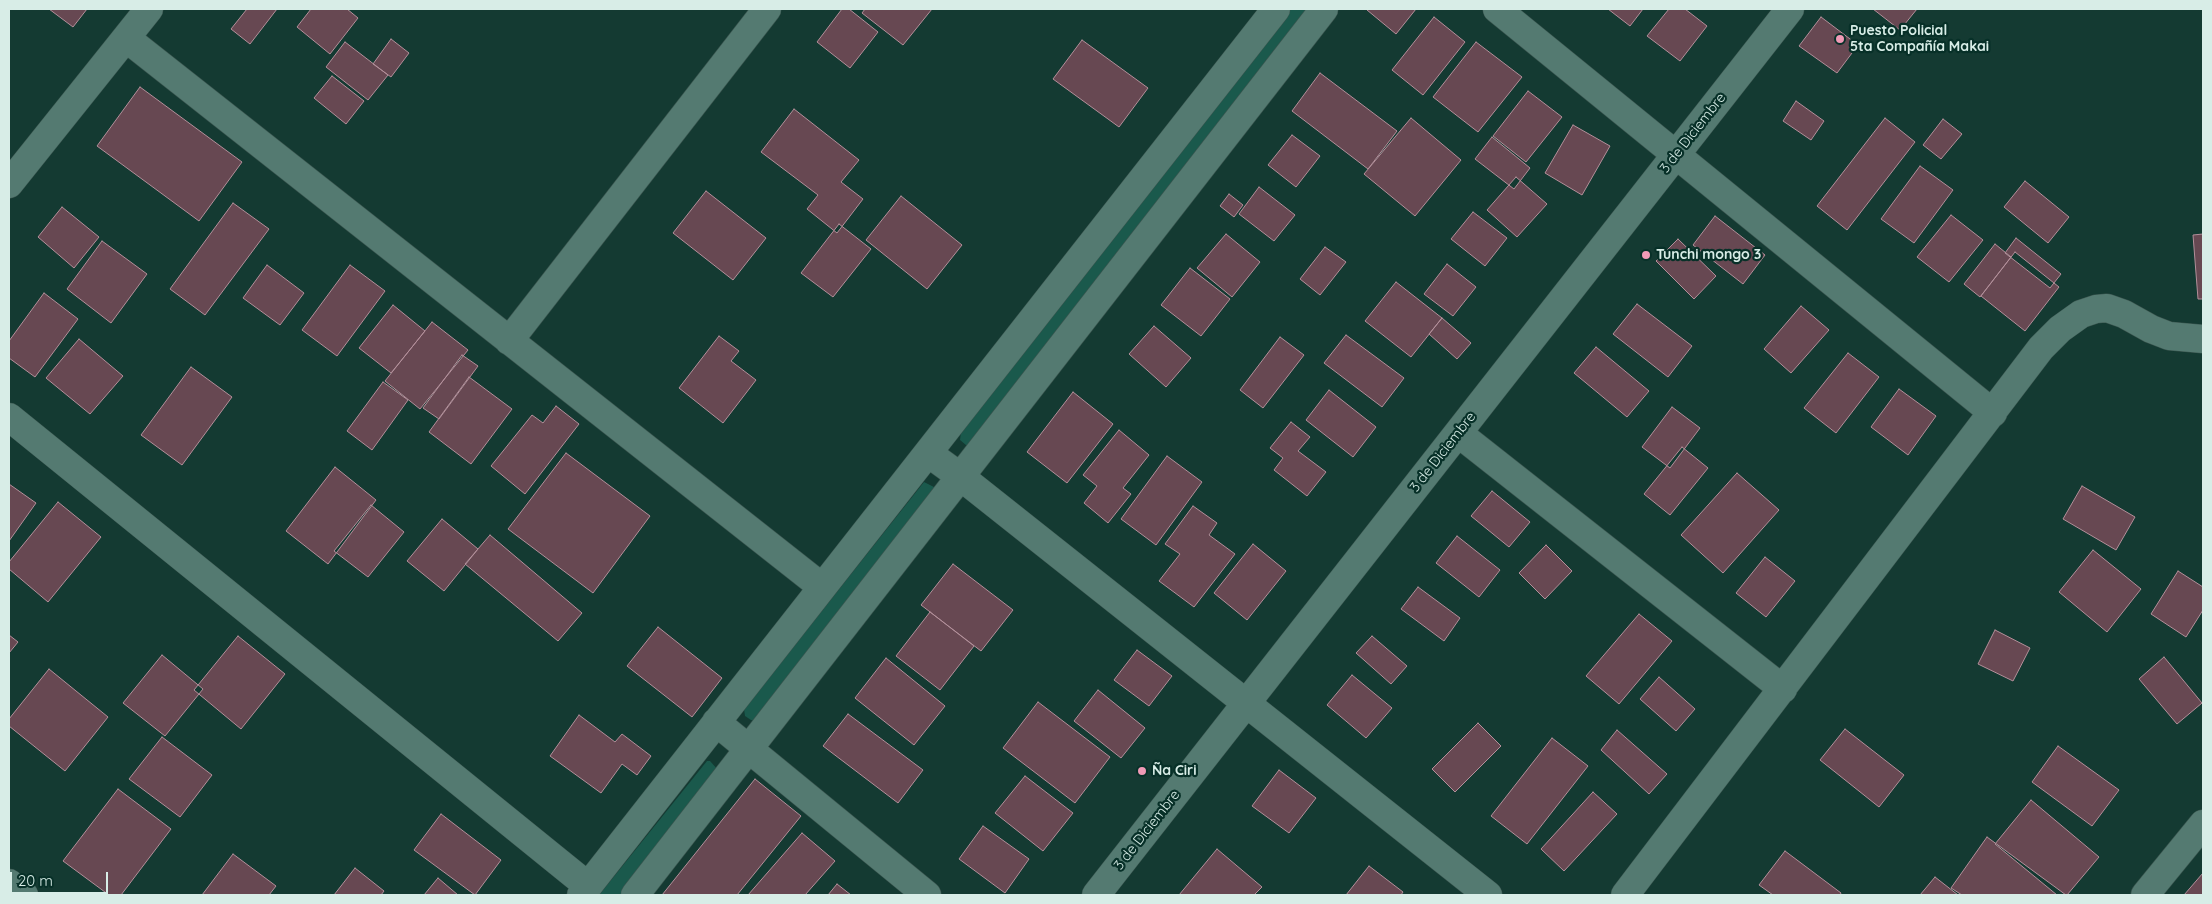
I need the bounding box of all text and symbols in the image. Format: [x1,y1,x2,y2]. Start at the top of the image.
place label: Puesto Policial 5ta Compañía Makai [1850,23,1989,56]
marker: Puesto Policial 5ta Compañía Makai [1834,33,1846,45]
street label: 3 de Diciembre [1657,90,1729,176]
place label: Tunchi mongo 3 [1656,247,1761,263]
marker: Tunchi mongo 3 [1640,249,1652,261]
street label: 3 de Diciembre [1407,409,1479,495]
place label: Ña Ciri [1152,763,1196,779]
marker: Ña Ciri [1136,765,1148,777]
street label: 3 de Diciembre [1111,787,1183,873]
scale bar [12,862,110,894]
text: 20 m [18,871,53,890]

